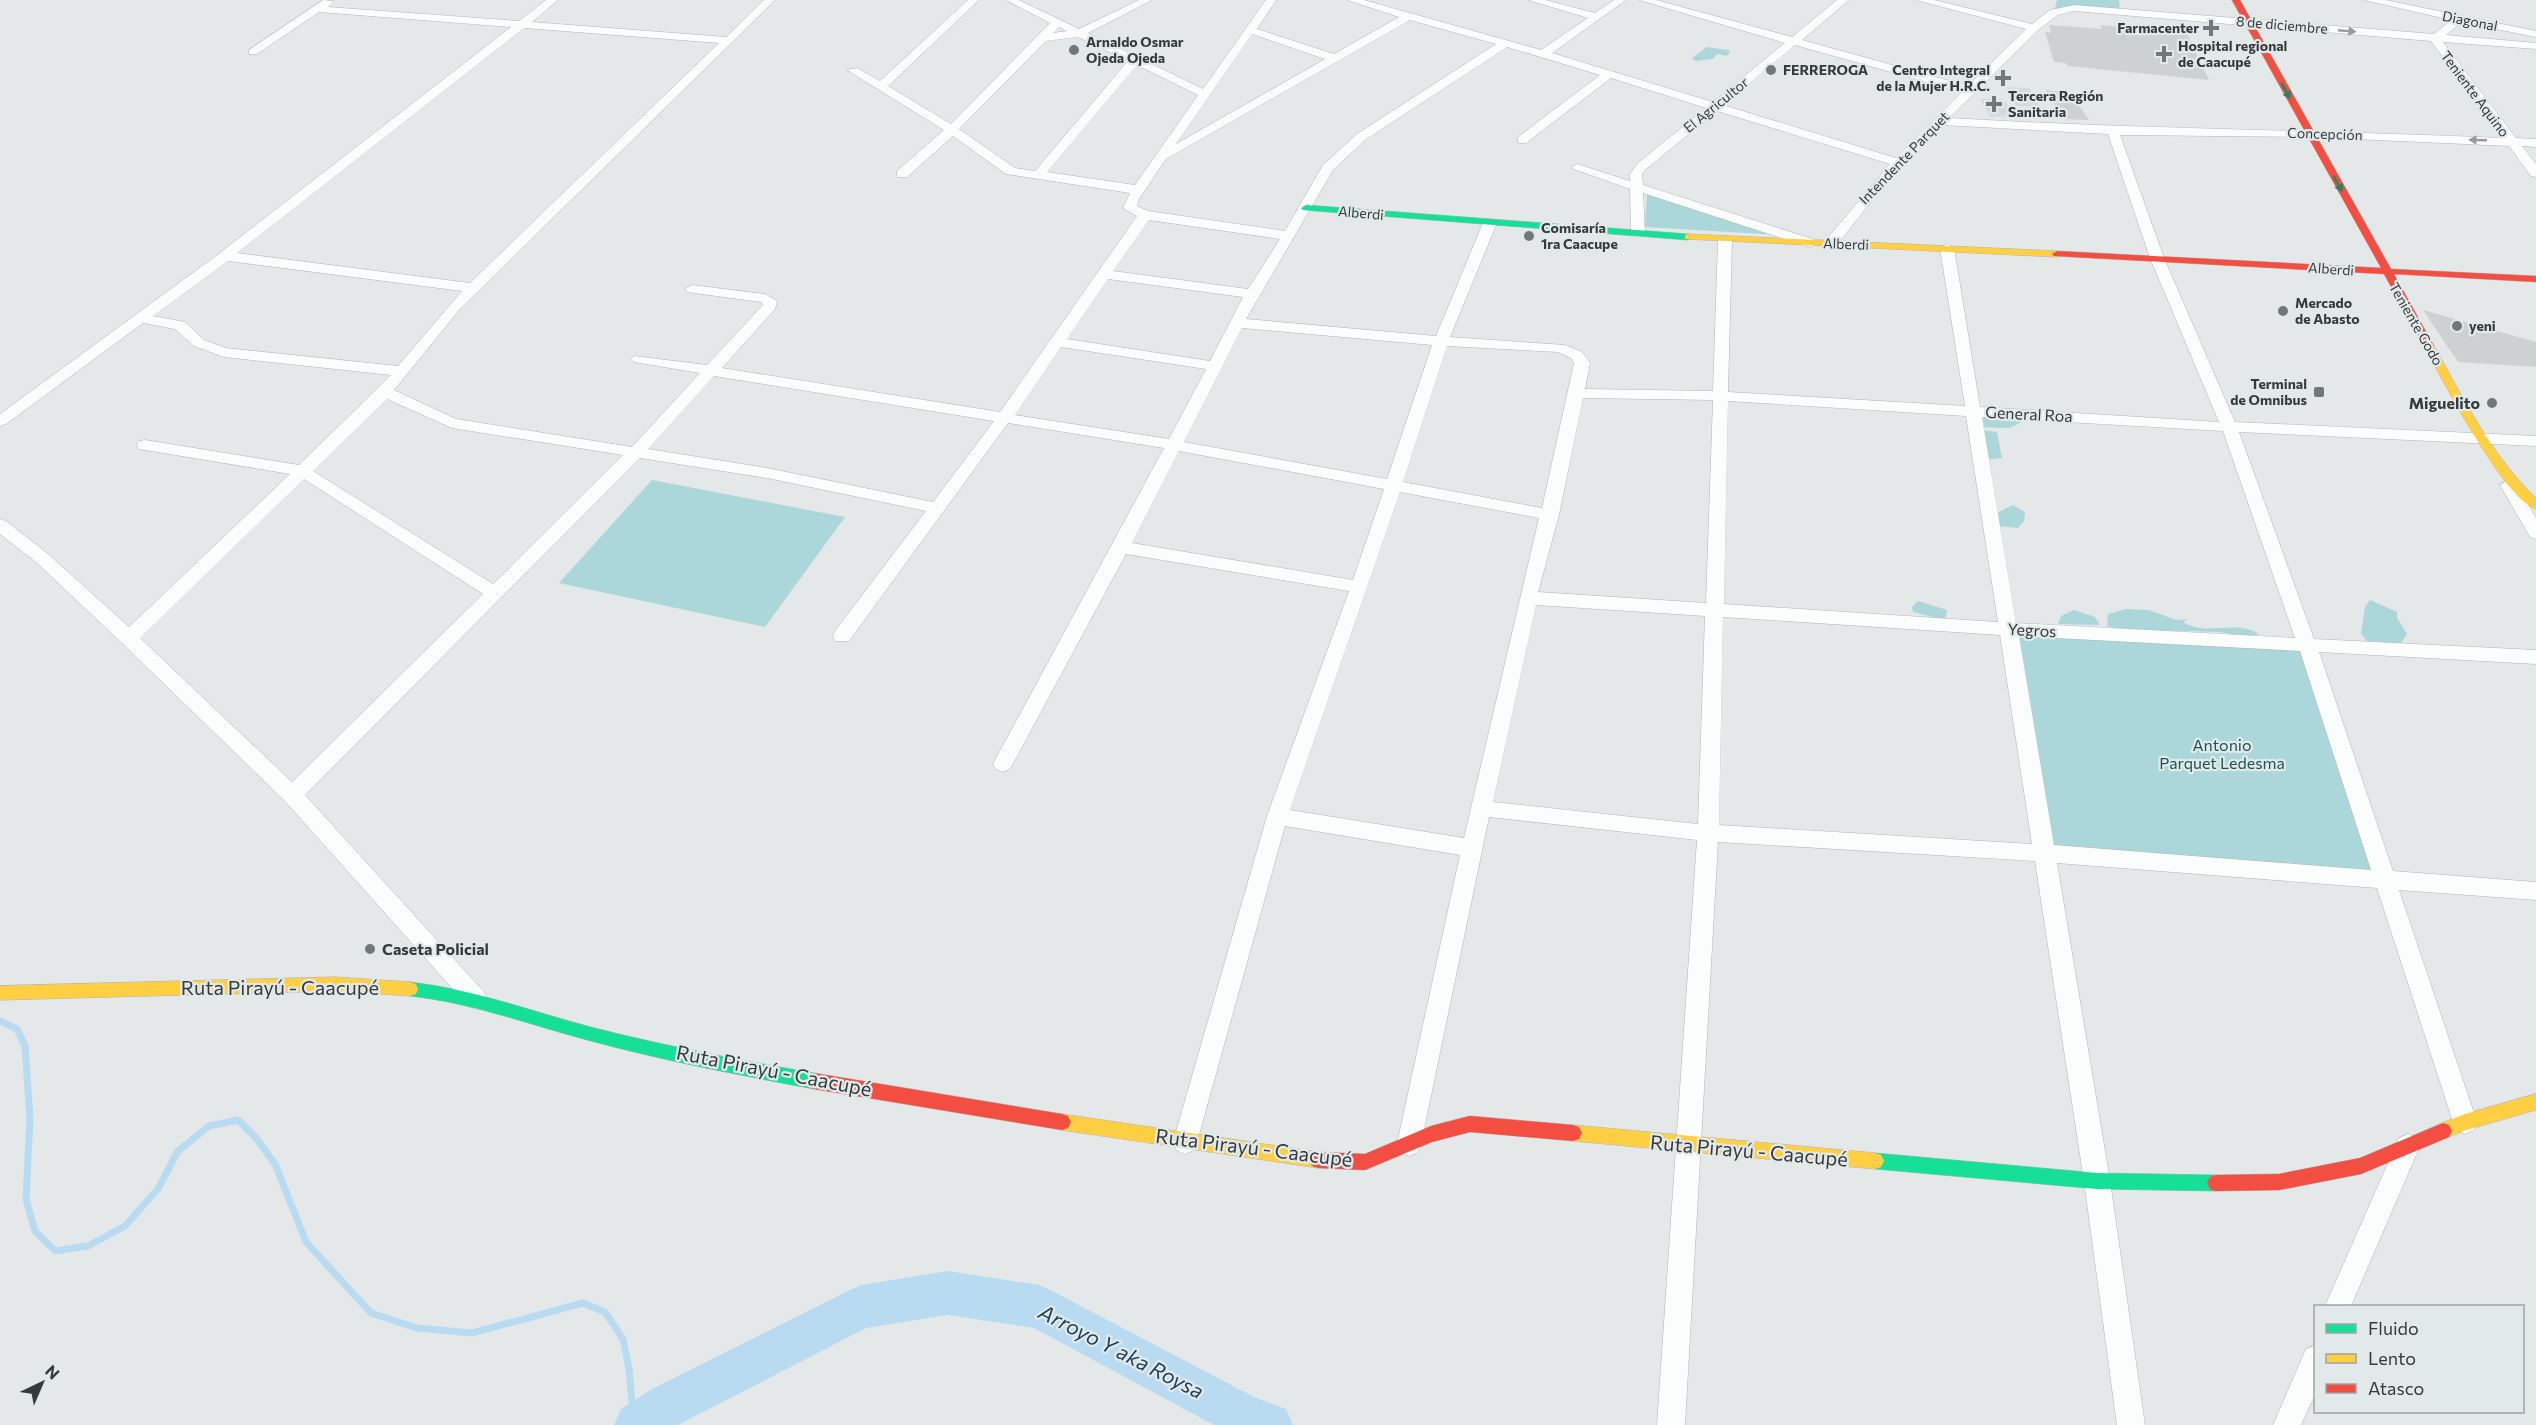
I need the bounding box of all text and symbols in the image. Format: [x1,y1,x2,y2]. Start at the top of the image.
street label: Diagonal [2441,7,2499,34]
street label: 8 de diciembre [2235,12,2329,37]
place label: Farmacenter [2117,19,2199,36]
marker: Farmacenter [2204,21,2218,35]
one-way arrow [2338,26,2357,36]
place label: Arnaldo Osmar Ojeda Ojeda [1086,33,1184,66]
place label: Hospital regional de Caacupé [2178,37,2287,70]
marker: Arnaldo Osmar Ojeda Ojeda [1067,43,1081,57]
marker: Hospital regional de Caacupé [2155,45,2173,63]
street label: Teniente Aquino [2438,47,2513,140]
place label: FERREROGA [1783,61,1868,78]
place label: Centro Integral de la Mujer H.R.C. [1876,61,1990,94]
marker: FERREROGA [1764,63,1778,77]
marker: Centro Integral de la Mujer H.R.C. [1994,69,2012,87]
street label: El Agricultor [1680,73,1752,136]
one-way arrow [2281,83,2291,100]
place label: Tercera Región Sanitaria [2008,87,2103,120]
marker: Tercera Región Sanitaria [1985,95,2003,113]
street label: Intendente Parquet [1855,107,1953,208]
street label: Concepción [2287,124,2363,143]
one-way arrow [2468,136,2487,145]
one-way arrow [2333,176,2343,193]
street label: Alberdi [1337,202,1385,223]
place label: Comisaría 1ra Caacupe [1541,219,1618,252]
marker: Comisaría 1ra Caacupe [1522,229,1536,243]
street label: Alberdi [1823,234,1869,253]
street label: Alberdi [2308,258,2355,279]
street label: Teniente Godo [2386,279,2447,368]
place label: Mercado de Abasto [2295,294,2360,327]
marker: Mercado de Abasto [2276,304,2290,318]
place label: yeni [2469,317,2496,334]
marker: yeni [2450,319,2464,333]
place label: Terminal de Omnibus [2230,375,2307,408]
marker: Terminal de Omnibus [2312,385,2326,399]
place label: Miguelito [2409,393,2480,412]
marker: Miguelito [2485,396,2499,410]
street label: General Roa [1985,402,2073,425]
street label: Yegros [2007,619,2057,640]
park label: Antonio Parquet Ledesma [2159,735,2285,772]
place label: Caseta Policial [382,939,489,958]
marker: Caseta Policial [363,942,377,956]
street label: Ruta Pirayú - Caacupé [181,975,379,999]
street label: Ruta Pirayú - Caacupé [675,1039,874,1101]
street label: Ruta Pirayú - Caacupé [1154,1123,1354,1171]
street label: Ruta Pirayú - Caacupé [1649,1129,1849,1171]
water label: Arroyo Y aka Roysa [1034,1298,1208,1403]
legend [2314,1305,2524,1413]
text: Fluido [2368,1317,2419,1339]
text: Lento [2368,1347,2416,1369]
north arrow [12,1353,72,1413]
text: N [42,1361,64,1383]
text: Atasco [2368,1377,2424,1399]

